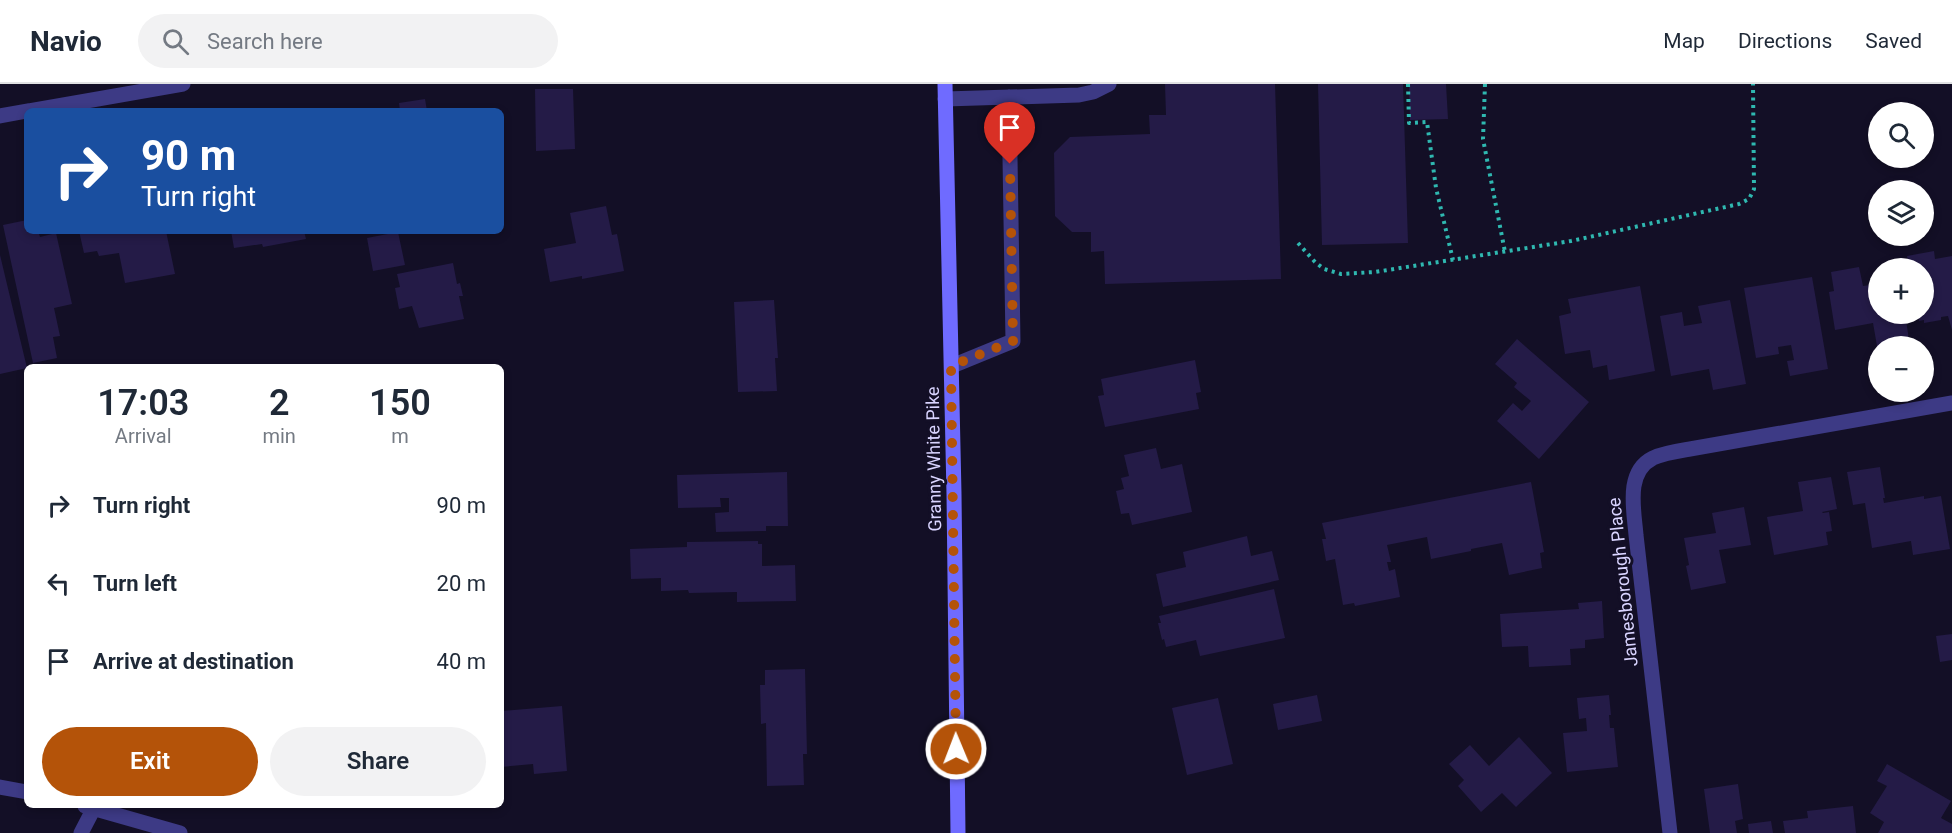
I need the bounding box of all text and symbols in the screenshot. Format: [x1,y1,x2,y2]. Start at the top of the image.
search box [138,14,558,68]
text: Navio [30,25,102,58]
icon: search [159,25,192,58]
text: Search here [207,29,323,54]
text: Map [1663,29,1705,53]
text: Directions [1738,29,1832,53]
text: Saved [1865,29,1922,53]
pin [984,102,1035,164]
map controls [1868,102,1934,402]
button: search [1868,102,1934,168]
icon: arrive [993,111,1026,144]
text: 90 m [141,131,236,180]
icon: right [42,132,120,210]
button: layers [1868,180,1934,246]
text: Turn right [141,181,256,213]
button: + [1868,258,1934,324]
button: − [1868,336,1934,402]
text: 17:03 [97,382,189,424]
text: 2 [269,382,289,424]
text: 150 [369,382,431,424]
street label: Granny White Pike [922,386,945,532]
text: Arrival [115,424,172,448]
text: min [262,424,296,448]
text: m [391,424,409,448]
icon: right [42,489,75,522]
text: Turn right [93,493,190,518]
text: 90 m [437,493,486,518]
street label: Jamesborough Place [1603,497,1642,668]
icon: left [42,567,75,600]
text: Turn left [93,571,177,596]
text: 20 m [437,571,486,596]
icon: arrive [42,645,75,678]
text: Arrive at destination [93,649,294,674]
text: 40 m [437,649,486,674]
position arrow [924,717,988,781]
button: Exit [42,727,258,796]
button: Share [270,727,486,796]

